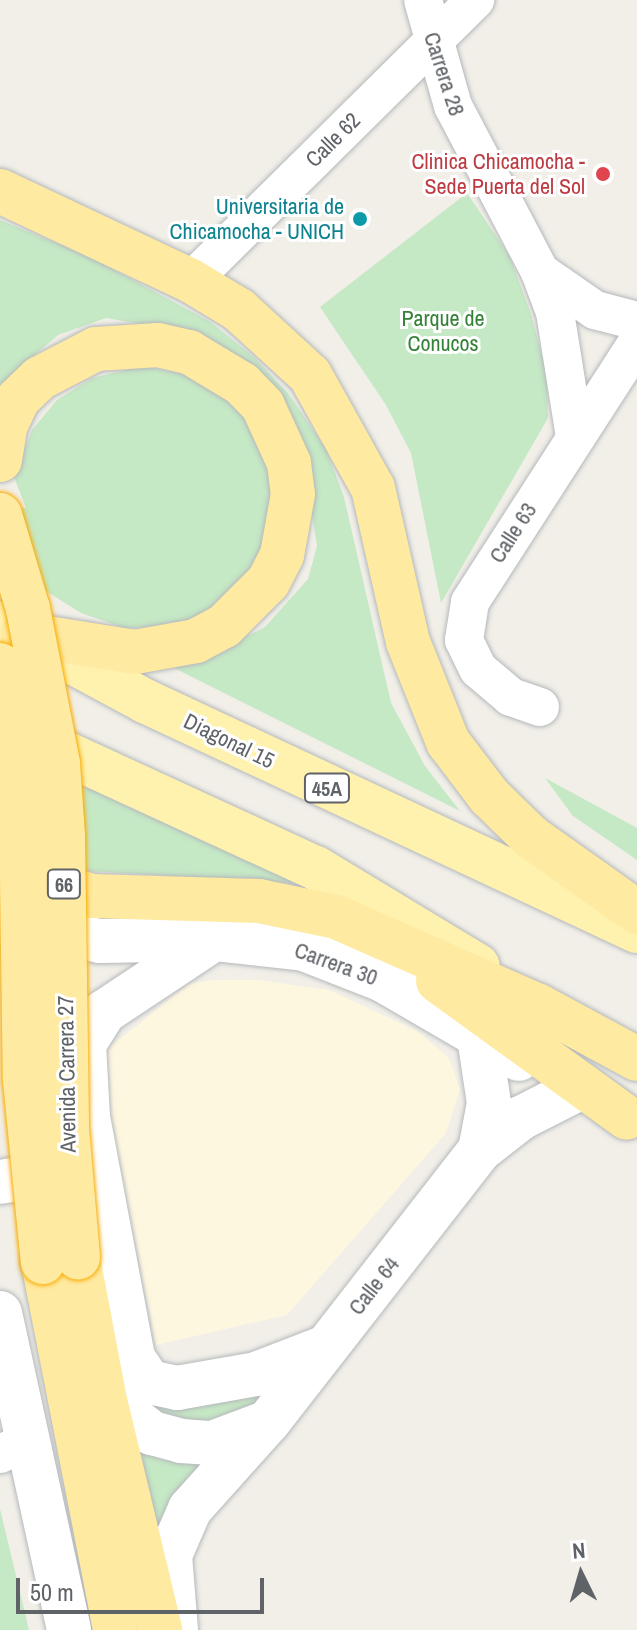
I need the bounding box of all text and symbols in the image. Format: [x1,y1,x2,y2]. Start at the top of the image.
street label: Carrera 28 [418,29,470,119]
street label: Calle 62 [300,107,366,173]
place label: Clinica Chicamocha - Sede Puerta del Sol [412,148,585,200]
marker: Clinica Chicamocha - Sede Puerta del Sol [592,163,614,185]
place label: Universitaria de Chicamocha - UNICH [170,193,344,244]
marker: Universitaria de Chicamocha - UNICH [351,210,369,228]
park label: Parque de Conucos [401,305,485,356]
street label: Calle 63 [484,498,542,568]
street label: Diagonal 15 [179,708,279,774]
road number: 45A [303,772,351,804]
road number: 66 [46,868,82,900]
street label: Carrera 30 [291,937,381,991]
street label: Avenida Carrera 27 [52,995,82,1153]
street label: Calle 64 [343,1252,405,1320]
north arrow [541,1534,621,1614]
text: N [571,1535,587,1566]
scale bar [20,1562,268,1612]
text: 50 m [30,1576,74,1608]

